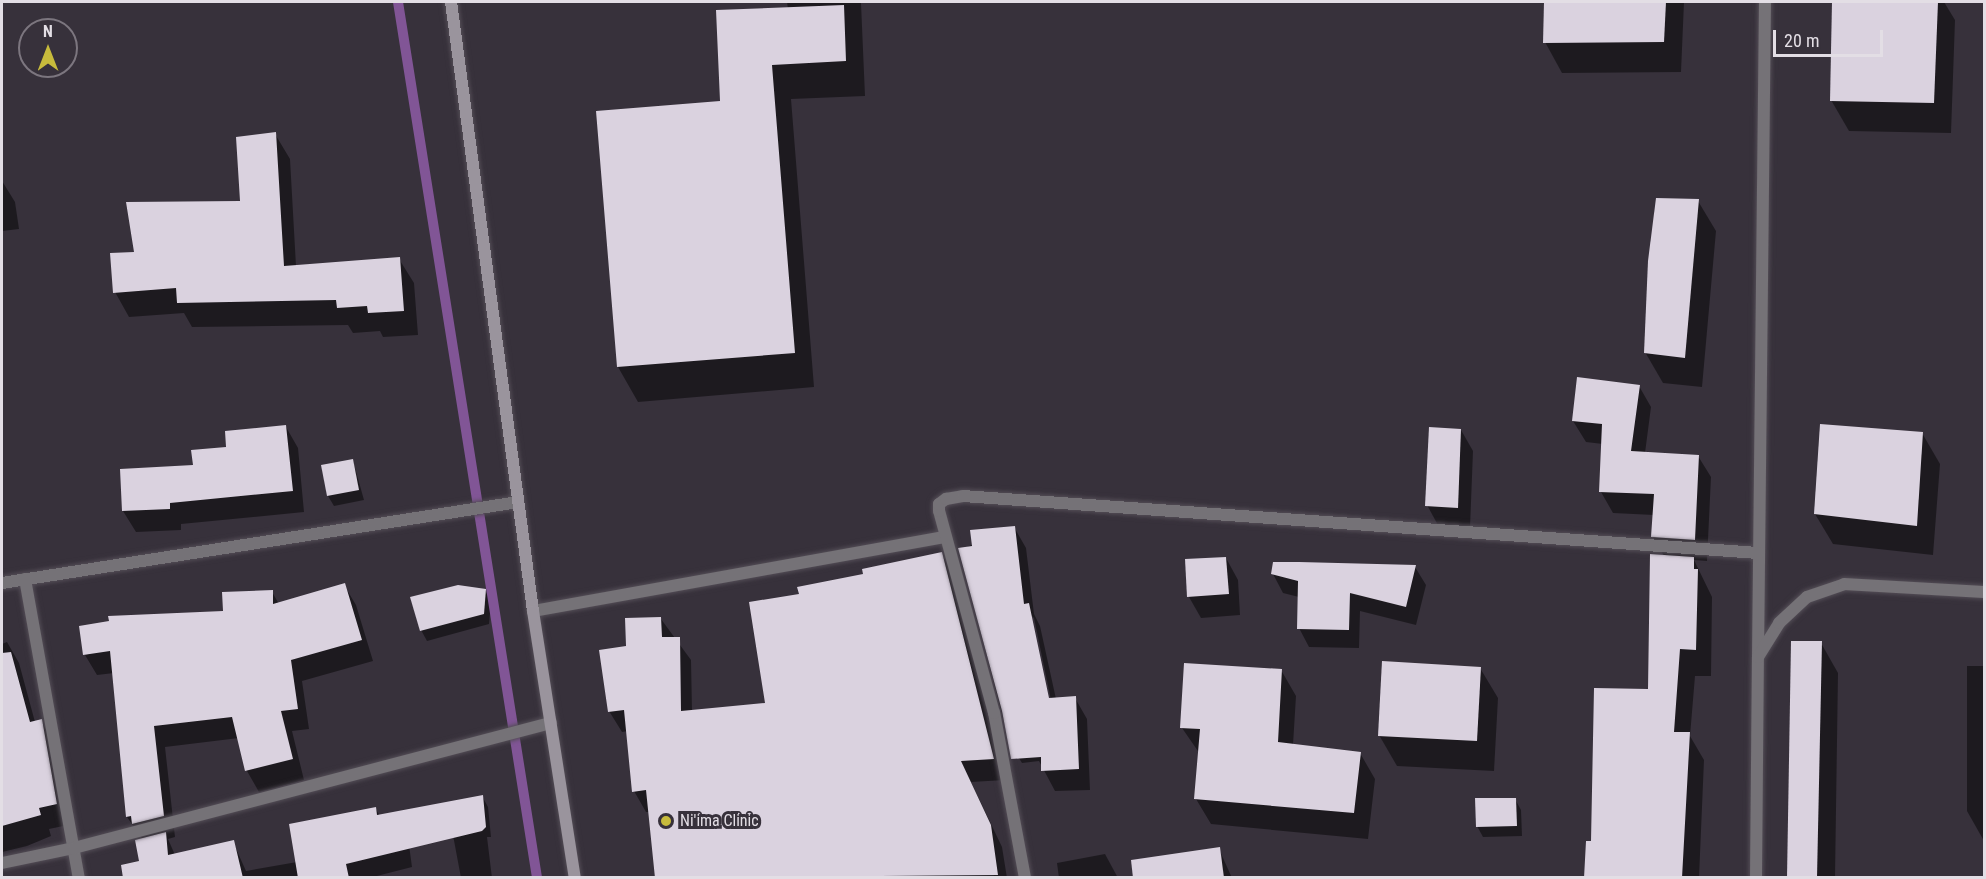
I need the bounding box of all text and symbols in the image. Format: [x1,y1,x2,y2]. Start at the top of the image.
north arrow [18,18,78,78]
scale bar [1776,18,1886,56]
text: N [43,22,53,41]
text: 20 m [1784,30,1819,51]
place label: Ni'ima Clinic [680,811,759,831]
marker: Ni'ima Clinic [657,812,675,830]

